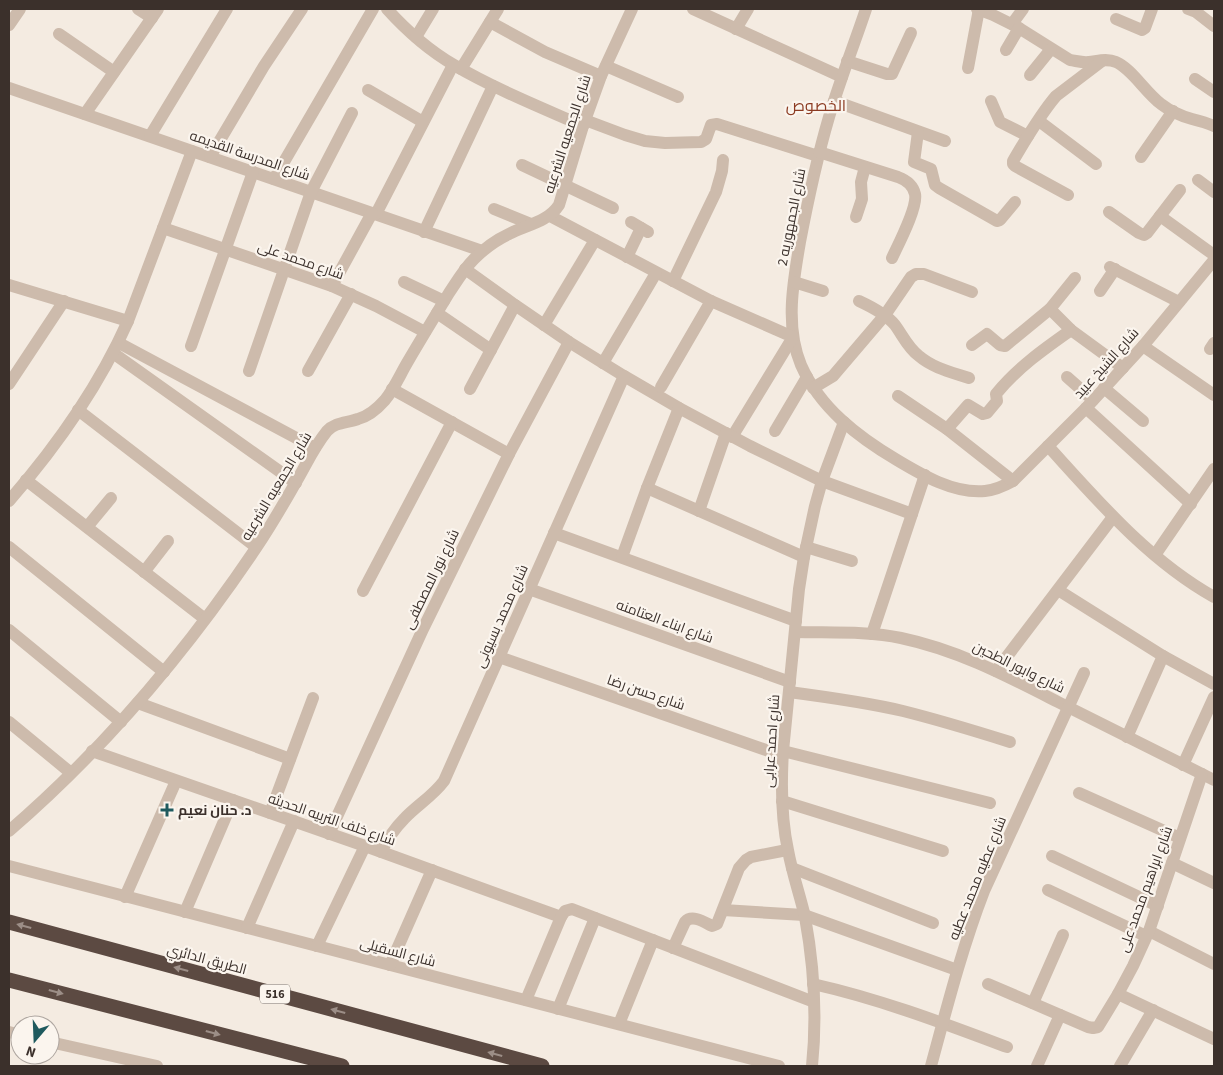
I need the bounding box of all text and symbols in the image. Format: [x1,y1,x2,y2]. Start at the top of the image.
street label: شارع الجمعيه الشرعيه [539,73,597,196]
district label: الخصوص [786,95,846,117]
street label: شارع المدرسة القديمه [187,126,312,186]
street label: شارع الجمهوريه 2 [773,167,811,268]
street label: شارع محمد على [255,237,347,285]
street label: شارع الشيخ عبيد [1069,324,1144,404]
street label: شارع الجمعيه الشرعيه [236,428,317,545]
street label: شارع نور المصطفى [399,526,465,633]
street label: شارع محمد بسيونى [470,562,534,671]
street label: شارع ابناء العتامنه [613,595,716,649]
street label: شارع وابور الطحين [969,637,1068,699]
street label: شارع حسن رضا [604,670,687,716]
street label: شارع احمد عرابى [759,694,785,788]
street label: شارع خلف التربيه الحديثه [265,789,398,851]
place label: د. حنان نعيم [178,801,252,821]
marker: د. حنان نعيم [160,803,174,817]
street label: شارع عطيه محمد عطيه [944,813,1012,943]
street label: شارع ابراهيم محمد على [1114,823,1178,955]
one-way arrow [17,922,32,930]
street label: شارع السقيلى [358,933,438,973]
street label: الطريق الدائري [164,940,249,981]
one-way arrow [174,964,189,972]
road number: 516 [260,984,290,1004]
one-way arrow [48,988,63,996]
one-way arrow [330,1007,345,1015]
north arrow [10,1015,60,1065]
one-way arrow [206,1029,221,1037]
text: N [23,1040,39,1062]
one-way arrow [487,1049,502,1057]

